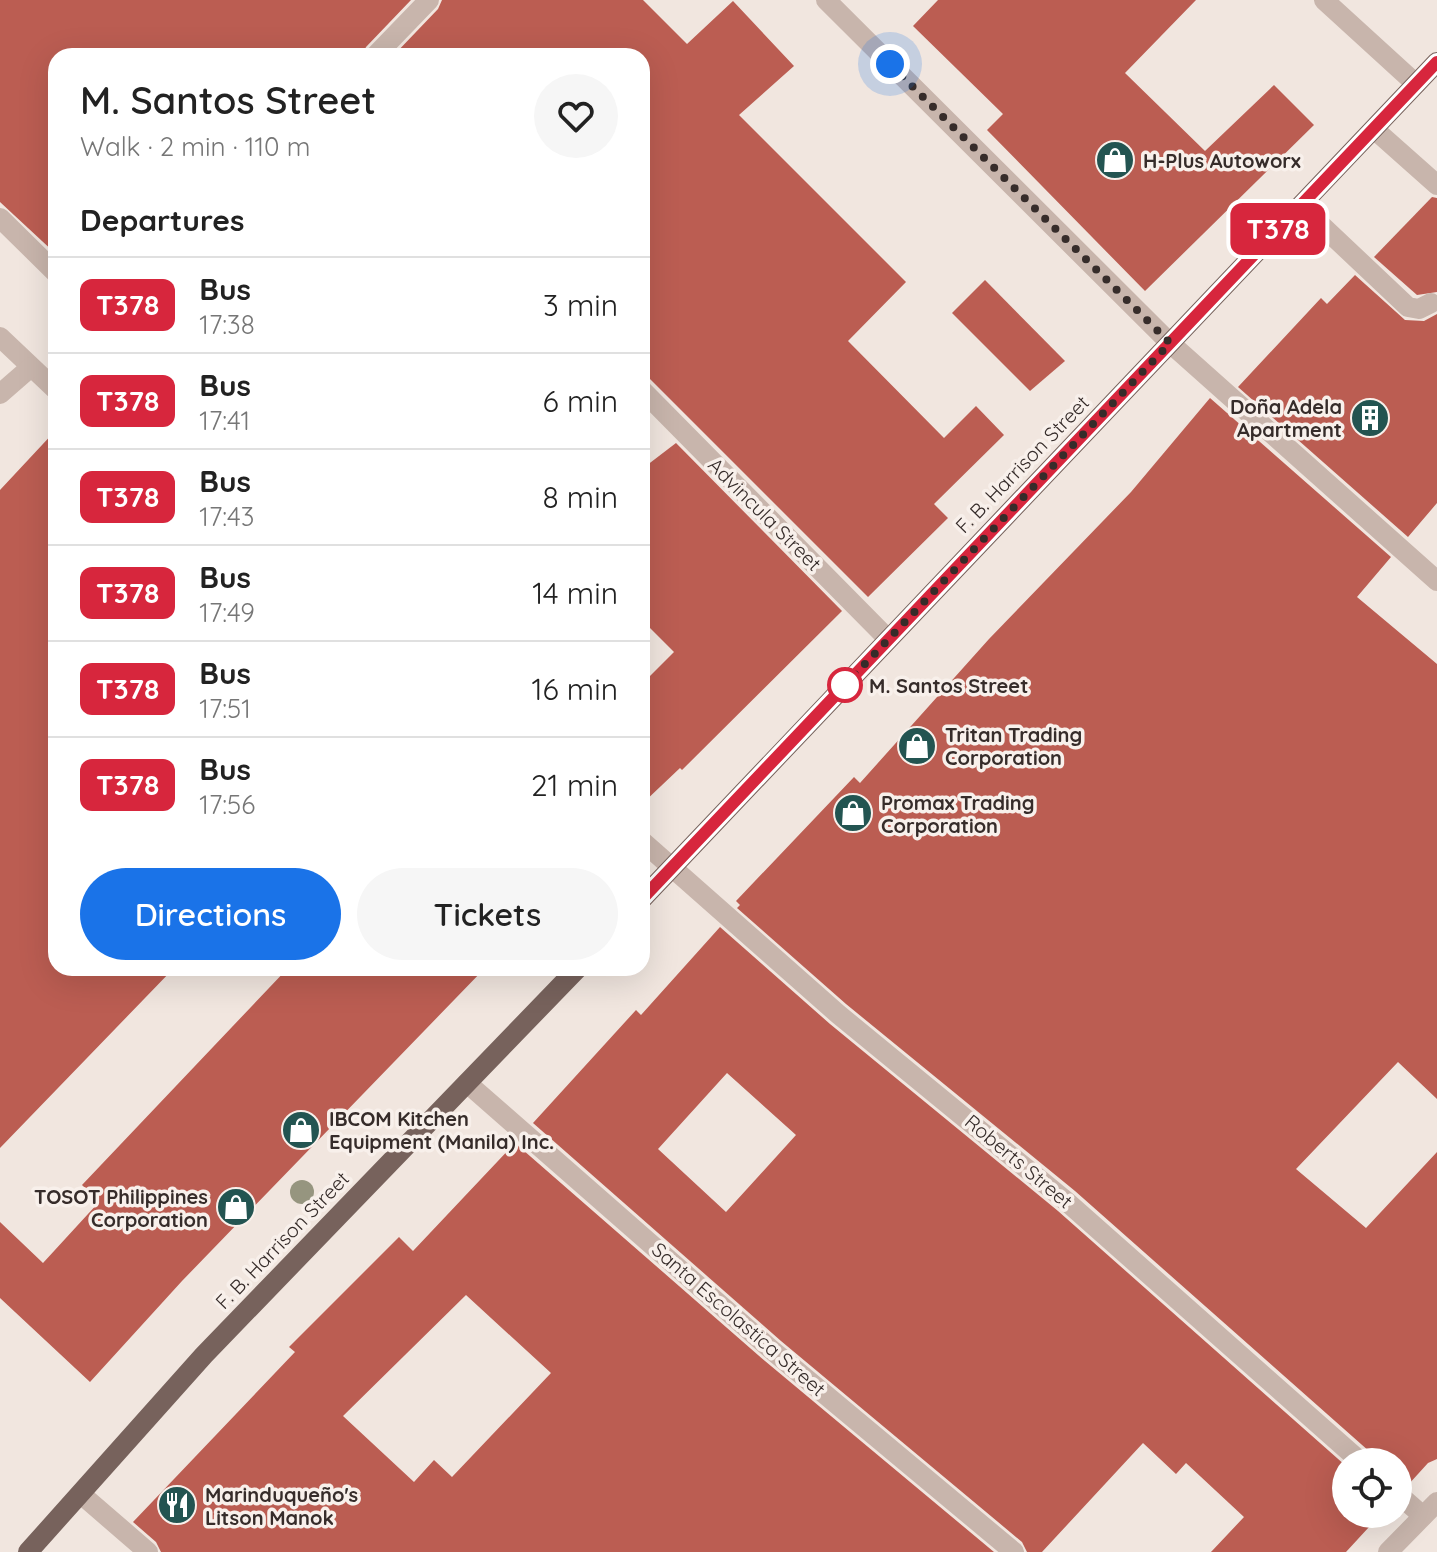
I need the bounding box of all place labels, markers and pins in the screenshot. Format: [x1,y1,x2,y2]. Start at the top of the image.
shop icon: H-Plus Autoworx [1094,139,1136,181]
place label: H-Plus Autoworx [1143,148,1301,173]
place label: Doña Adela Apartment [1230,394,1342,442]
building icon: Doña Adela Apartment [1349,397,1391,439]
marker: M. Santos Street [828,668,862,702]
place label: M. Santos Street [869,673,1028,698]
place label: Tritan Trading Corporation [945,722,1082,770]
shop icon: Tritan Trading Corporation [896,725,938,767]
place label: Promax Trading Corporation [881,790,1034,838]
shop icon: Promax Trading Corporation [832,792,874,834]
place label: IBCOM Kitchen Equipment (Manila) Inc. [329,1106,554,1154]
shop icon: IBCOM Kitchen Equipment (Manila) Inc. [280,1109,322,1151]
place label: TOSOT Philippines Corporation [34,1184,208,1232]
shop icon: TOSOT Philippines Corporation [215,1186,257,1228]
place label: Marinduqueño's Litson Manok [205,1482,358,1530]
restaurant icon: Marinduqueño's Litson Manok [156,1484,198,1526]

